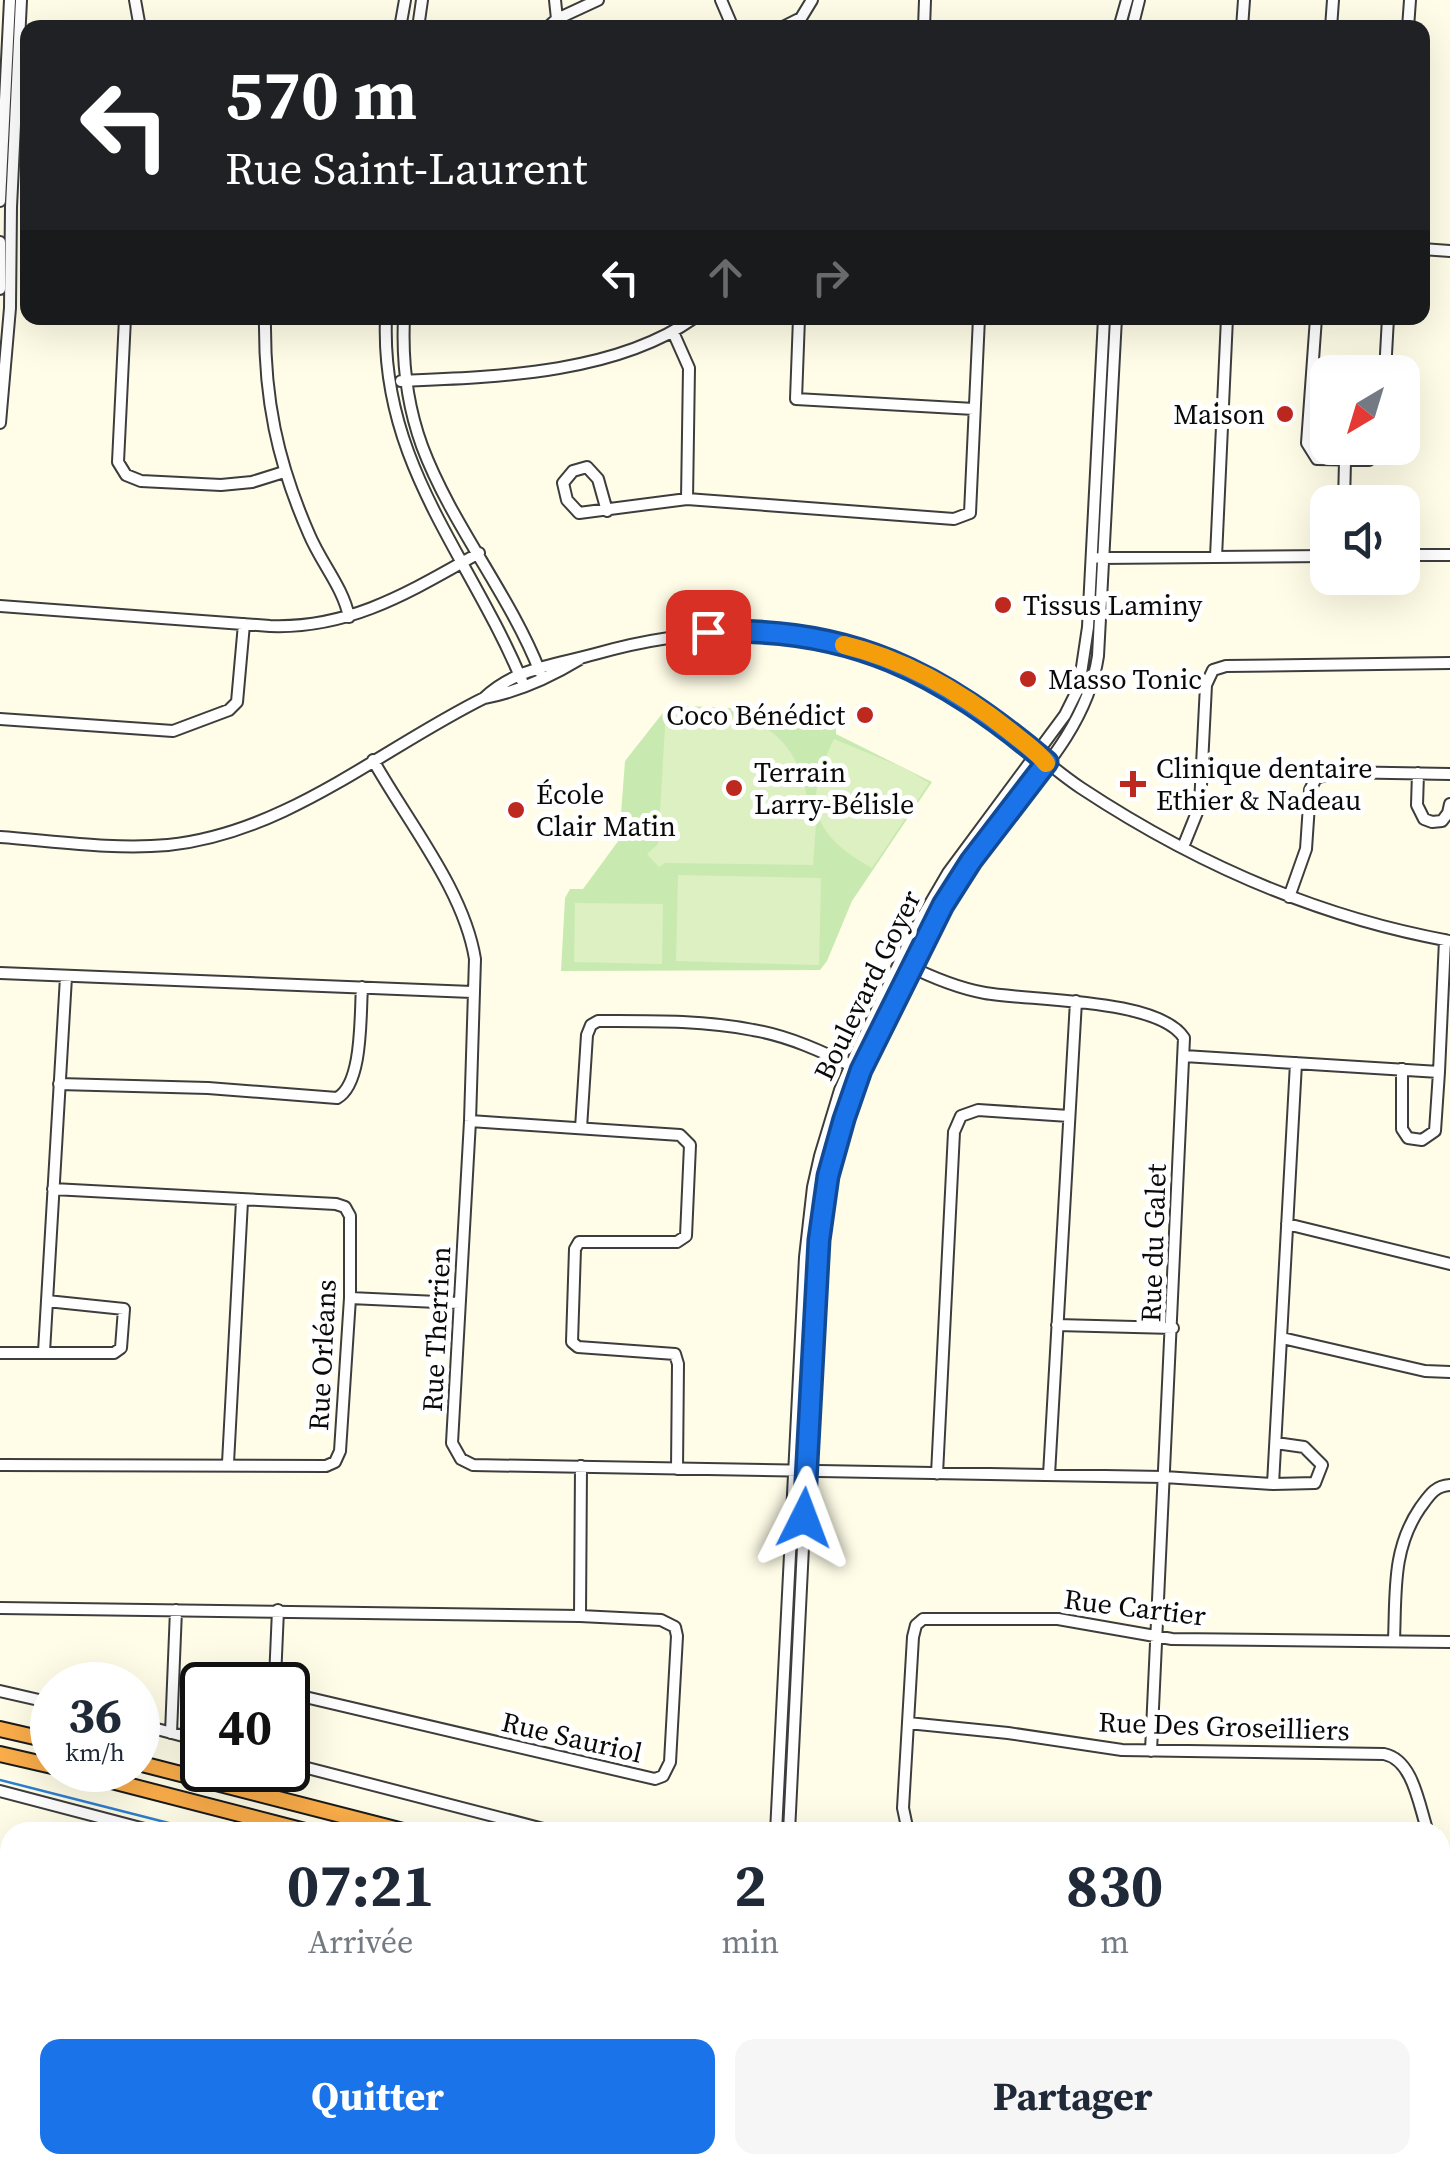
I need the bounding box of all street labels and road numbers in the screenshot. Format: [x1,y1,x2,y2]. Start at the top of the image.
street label: Boulevard Goyer [805,883,930,1086]
street label: Rue du Galet [1131,1162,1175,1323]
street label: Rue Therrien [413,1245,459,1413]
street label: Rue Orléans [299,1278,345,1432]
street label: Rue Cartier [1062,1579,1208,1635]
street label: Rue Sauriol [498,1702,646,1772]
street label: Rue Des Groseilliers [1098,1703,1350,1749]

